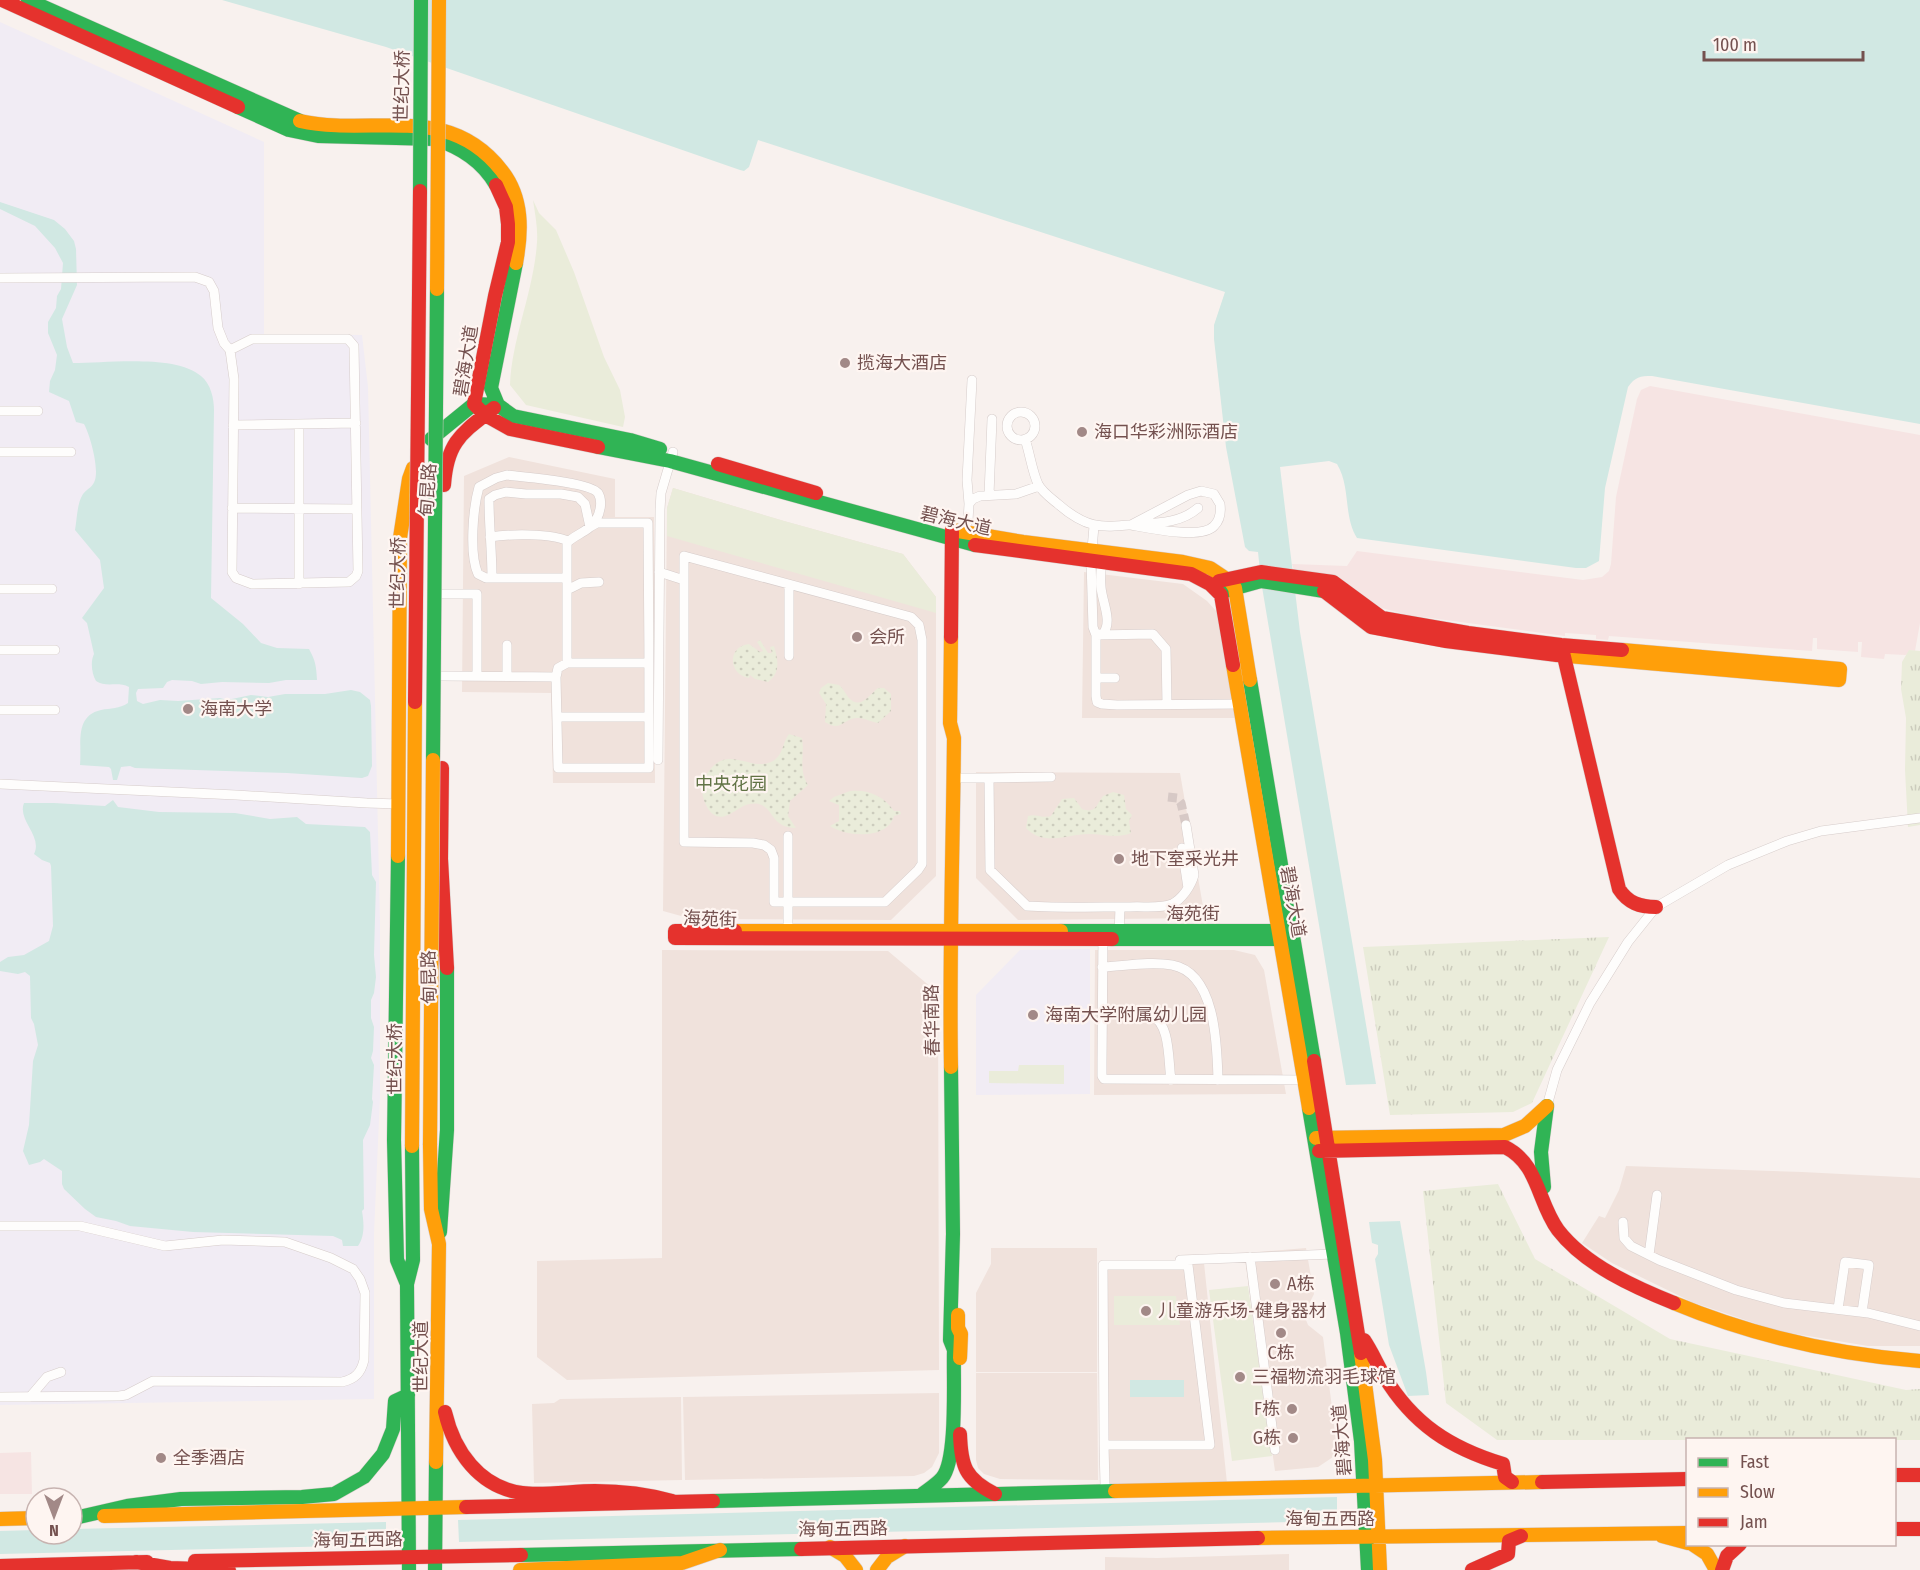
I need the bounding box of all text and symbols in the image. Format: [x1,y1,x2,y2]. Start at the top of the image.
scale bar [1704,24,1863,62]
text: 100 m [1713,34,1757,56]
street label: 世纪大桥 [390,50,414,122]
street label: 碧海大道 [450,324,482,398]
place label: 揽海大酒店 [857,352,947,374]
marker: 揽海大酒店 [838,356,852,370]
place label: 海口华彩洲际酒店 [1094,421,1238,443]
marker: 海口华彩洲际酒店 [1075,425,1089,439]
street label: 甸昆路 [415,462,441,518]
street label: 碧海大道 [918,502,994,540]
street label: 世纪大桥 [386,537,410,609]
place label: 会所 [869,626,905,648]
marker: 会所 [850,630,864,644]
place label: 海南大学 [200,698,272,720]
marker: 海南大学 [181,702,195,716]
park label: 中央花园 [695,773,767,795]
place label: 地下室采光井 [1131,848,1239,870]
marker: 地下室采光井 [1112,852,1126,866]
street label: 碧海大道 [1276,865,1310,939]
street label: 海苑街 [1166,903,1220,925]
street label: 海苑街 [683,907,737,931]
street label: 甸昆路 [418,950,440,1004]
street label: 春华南路 [920,984,944,1056]
place label: 海南大学附属幼儿园 [1045,1004,1207,1026]
marker: 海南大学附属幼儿园 [1026,1008,1040,1022]
street label: 世纪大桥 [384,1023,406,1095]
place label: A栋 [1287,1273,1314,1295]
marker: A栋 [1268,1277,1282,1291]
place label: 儿童游乐场-健身器材 [1158,1300,1327,1322]
marker: 儿童游乐场-健身器材 [1139,1304,1153,1318]
street label: 世纪大道 [410,1321,432,1393]
marker: C栋 [1274,1326,1288,1340]
place label: C栋 [1267,1342,1295,1364]
place label: 三福物流羽毛球馆 [1252,1366,1396,1388]
marker: 三福物流羽毛球馆 [1233,1370,1247,1384]
place label: F栋 [1254,1398,1280,1420]
marker: F栋 [1285,1402,1299,1416]
street label: 碧海大道 [1328,1403,1356,1477]
place label: G栋 [1253,1427,1281,1449]
marker: G栋 [1286,1431,1300,1445]
legend [1686,1438,1896,1546]
place label: 全季酒店 [173,1447,245,1469]
marker: 全季酒店 [154,1451,168,1465]
text: Fast [1740,1451,1769,1473]
text: Slow [1740,1481,1775,1503]
north arrow [24,1486,84,1546]
street label: 海甸五西路 [1285,1508,1375,1530]
text: Jam [1740,1511,1768,1533]
street label: 海甸五西路 [798,1517,888,1541]
text: N [49,1521,59,1540]
street label: 海甸五西路 [313,1528,403,1552]

